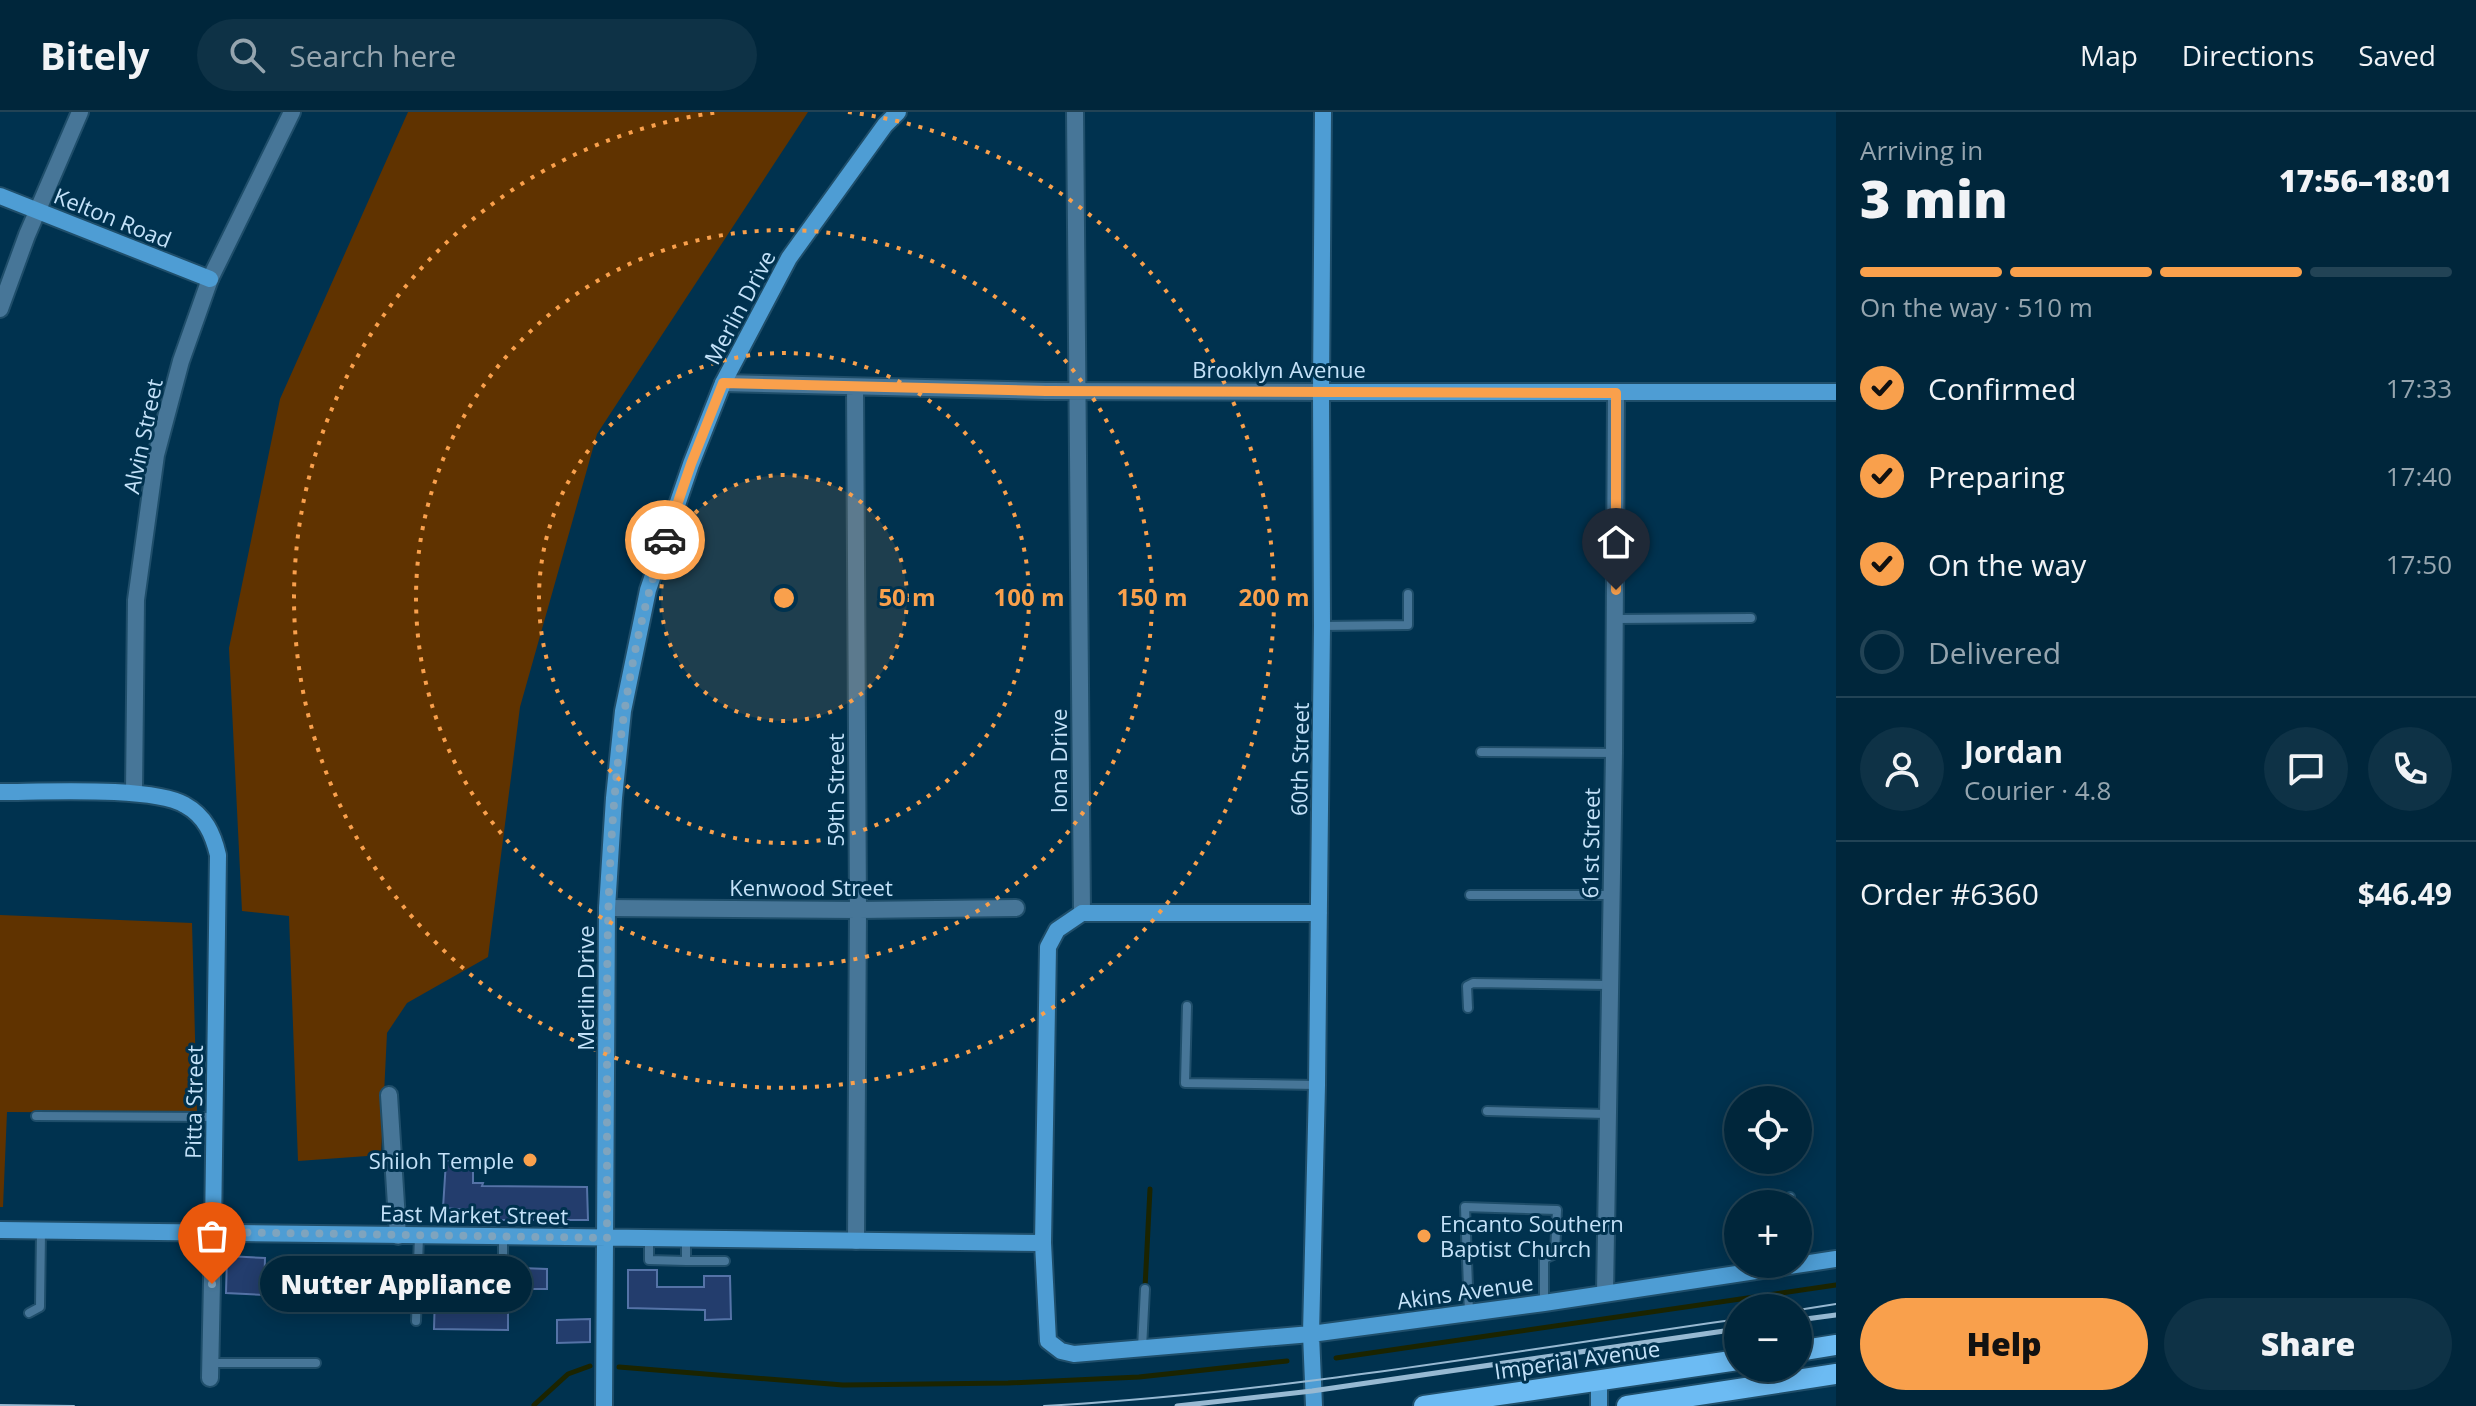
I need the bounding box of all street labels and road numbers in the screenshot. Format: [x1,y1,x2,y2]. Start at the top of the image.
street label: Kelton Road [50,180,176,254]
street label: Merlin Drive [696,245,782,369]
street label: Brooklyn Avenue [1192,354,1366,384]
street label: Alvin Street [115,376,169,496]
street label: 60th Street [1283,702,1315,816]
street label: Iona Drive [1043,709,1073,813]
street label: 59th Street [820,733,850,847]
street label: 61st Street [1574,787,1606,899]
street label: Kenwood Street [729,872,893,902]
street label: Merlin Drive [570,925,600,1051]
street label: Pitta Street [177,1045,209,1159]
street label: East Market Street [380,1197,569,1231]
street label: Akins Avenue [1395,1267,1535,1315]
street label: Imperial Avenue [1492,1333,1662,1385]

